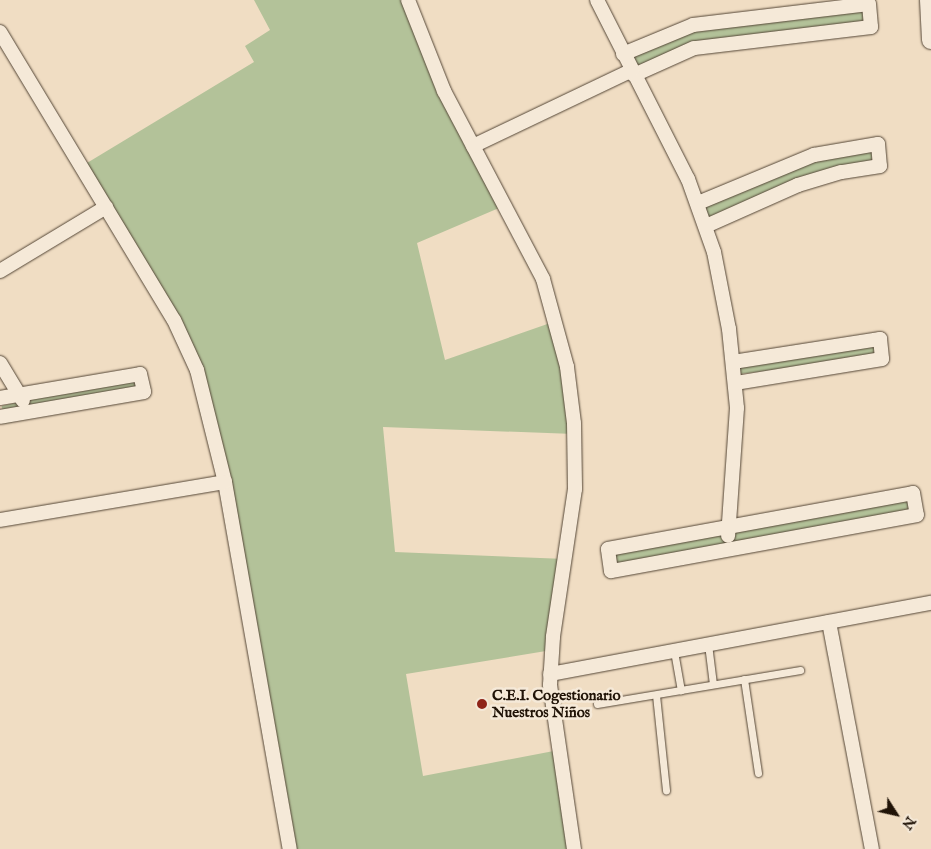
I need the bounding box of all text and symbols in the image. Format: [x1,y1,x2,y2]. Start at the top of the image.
place label: C.E.I. Cogestionario Nuestros Niños [492,686,621,721]
marker: C.E.I. Cogestionario Nuestros Niños [476,698,488,710]
north arrow [871,789,921,839]
text: N [897,812,919,833]

